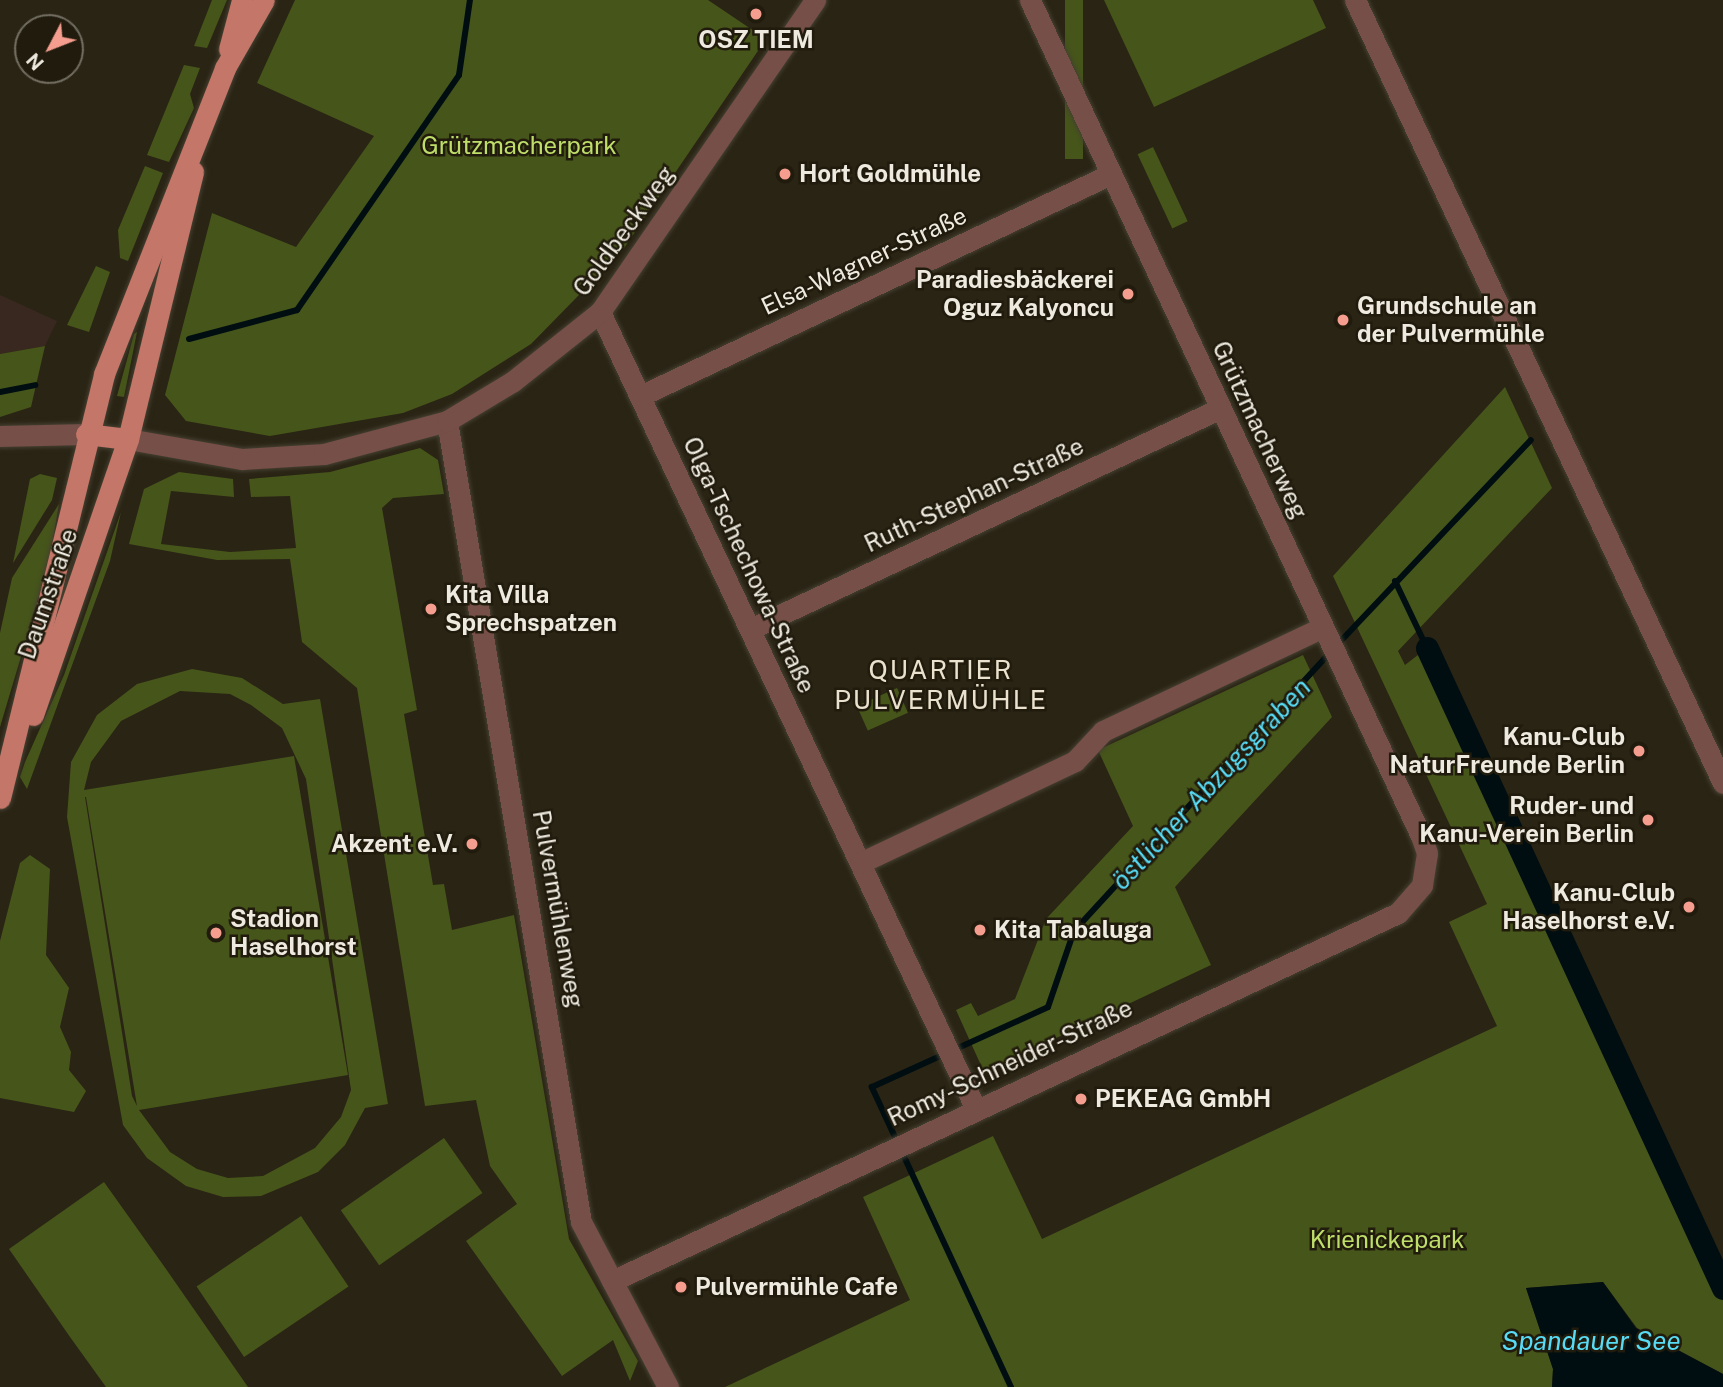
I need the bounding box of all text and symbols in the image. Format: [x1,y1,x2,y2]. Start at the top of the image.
marker: OSZ TIEM [748,6,764,22]
north arrow [14,14,84,84]
place label: OSZ TIEM [698,26,814,54]
text: N [22,49,48,75]
park label: Grützmacherpark [421,132,617,160]
street label: Goldbeckweg [567,160,681,302]
place label: Hort Goldmühle [799,160,981,188]
marker: Hort Goldmühle [777,166,793,182]
street label: Elsa-Wagner-Straße [757,201,971,321]
place label: Paradiesbäckerei Oguz Kalyoncu [916,266,1114,322]
marker: Paradiesbäckerei Oguz Kalyoncu [1120,286,1136,302]
place label: Grundschule an der Pulvermühle [1357,292,1545,348]
marker: Grundschule an der Pulvermühle [1335,312,1351,328]
street label: Grützmacherweg [1206,337,1314,523]
street label: Olga-Tschechowa-Straße [677,432,821,698]
street label: Ruth-Stephan-Straße [860,432,1088,558]
street label: Daumstraße [12,525,84,663]
place label: Kita Villa Sprechspatzen [445,581,617,637]
marker: Kita Villa Sprechspatzen [423,601,439,617]
district label: QUARTIER PULVERMÜHLE [836,654,1046,716]
water label: östlicher Abzugsgraben [1105,672,1317,896]
place label: Kanu-Club NaturFreunde Berlin [1389,723,1625,779]
marker: Kanu-Club NaturFreunde Berlin [1631,743,1647,759]
place label: Ruder- und Kanu-Verein Berlin [1419,792,1634,848]
street label: Pulvermühlenweg [526,808,590,1010]
marker: Ruder- und Kanu-Verein Berlin [1640,812,1656,828]
place label: Akzent e.V. [331,830,458,858]
marker: Akzent e.V. [464,836,480,852]
place label: Kanu-Club Haselhorst e.V. [1502,879,1675,935]
marker: Kanu-Club Haselhorst e.V. [1681,899,1697,915]
place label: Stadion Haselhorst [230,905,357,961]
place label: Kita Tabaluga [994,916,1152,944]
marker: Kita Tabaluga [972,922,988,938]
marker: Stadion Haselhorst [208,925,224,941]
street label: Romy-Schneider-Straße [883,994,1137,1132]
place label: PEKEAG GmbH [1095,1085,1271,1113]
marker: PEKEAG GmbH [1073,1091,1089,1107]
park label: Krienickepark [1310,1226,1464,1254]
place label: Pulvermühle Cafe [695,1273,898,1301]
marker: Pulvermühle Cafe [673,1279,689,1295]
water label: Spandauer See [1501,1325,1681,1357]

